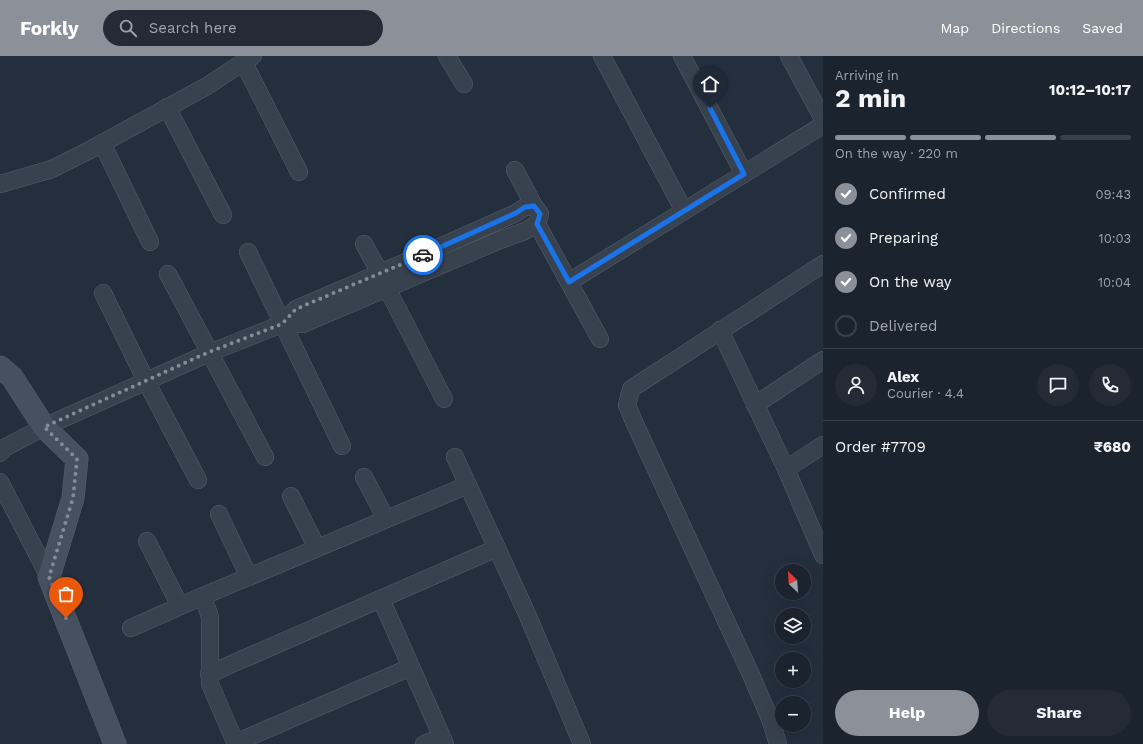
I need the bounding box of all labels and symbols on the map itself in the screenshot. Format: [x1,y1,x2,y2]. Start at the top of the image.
pin [693,67,727,108]
courier [403,235,443,275]
north arrow [775,564,811,600]
pin [49,577,83,618]

